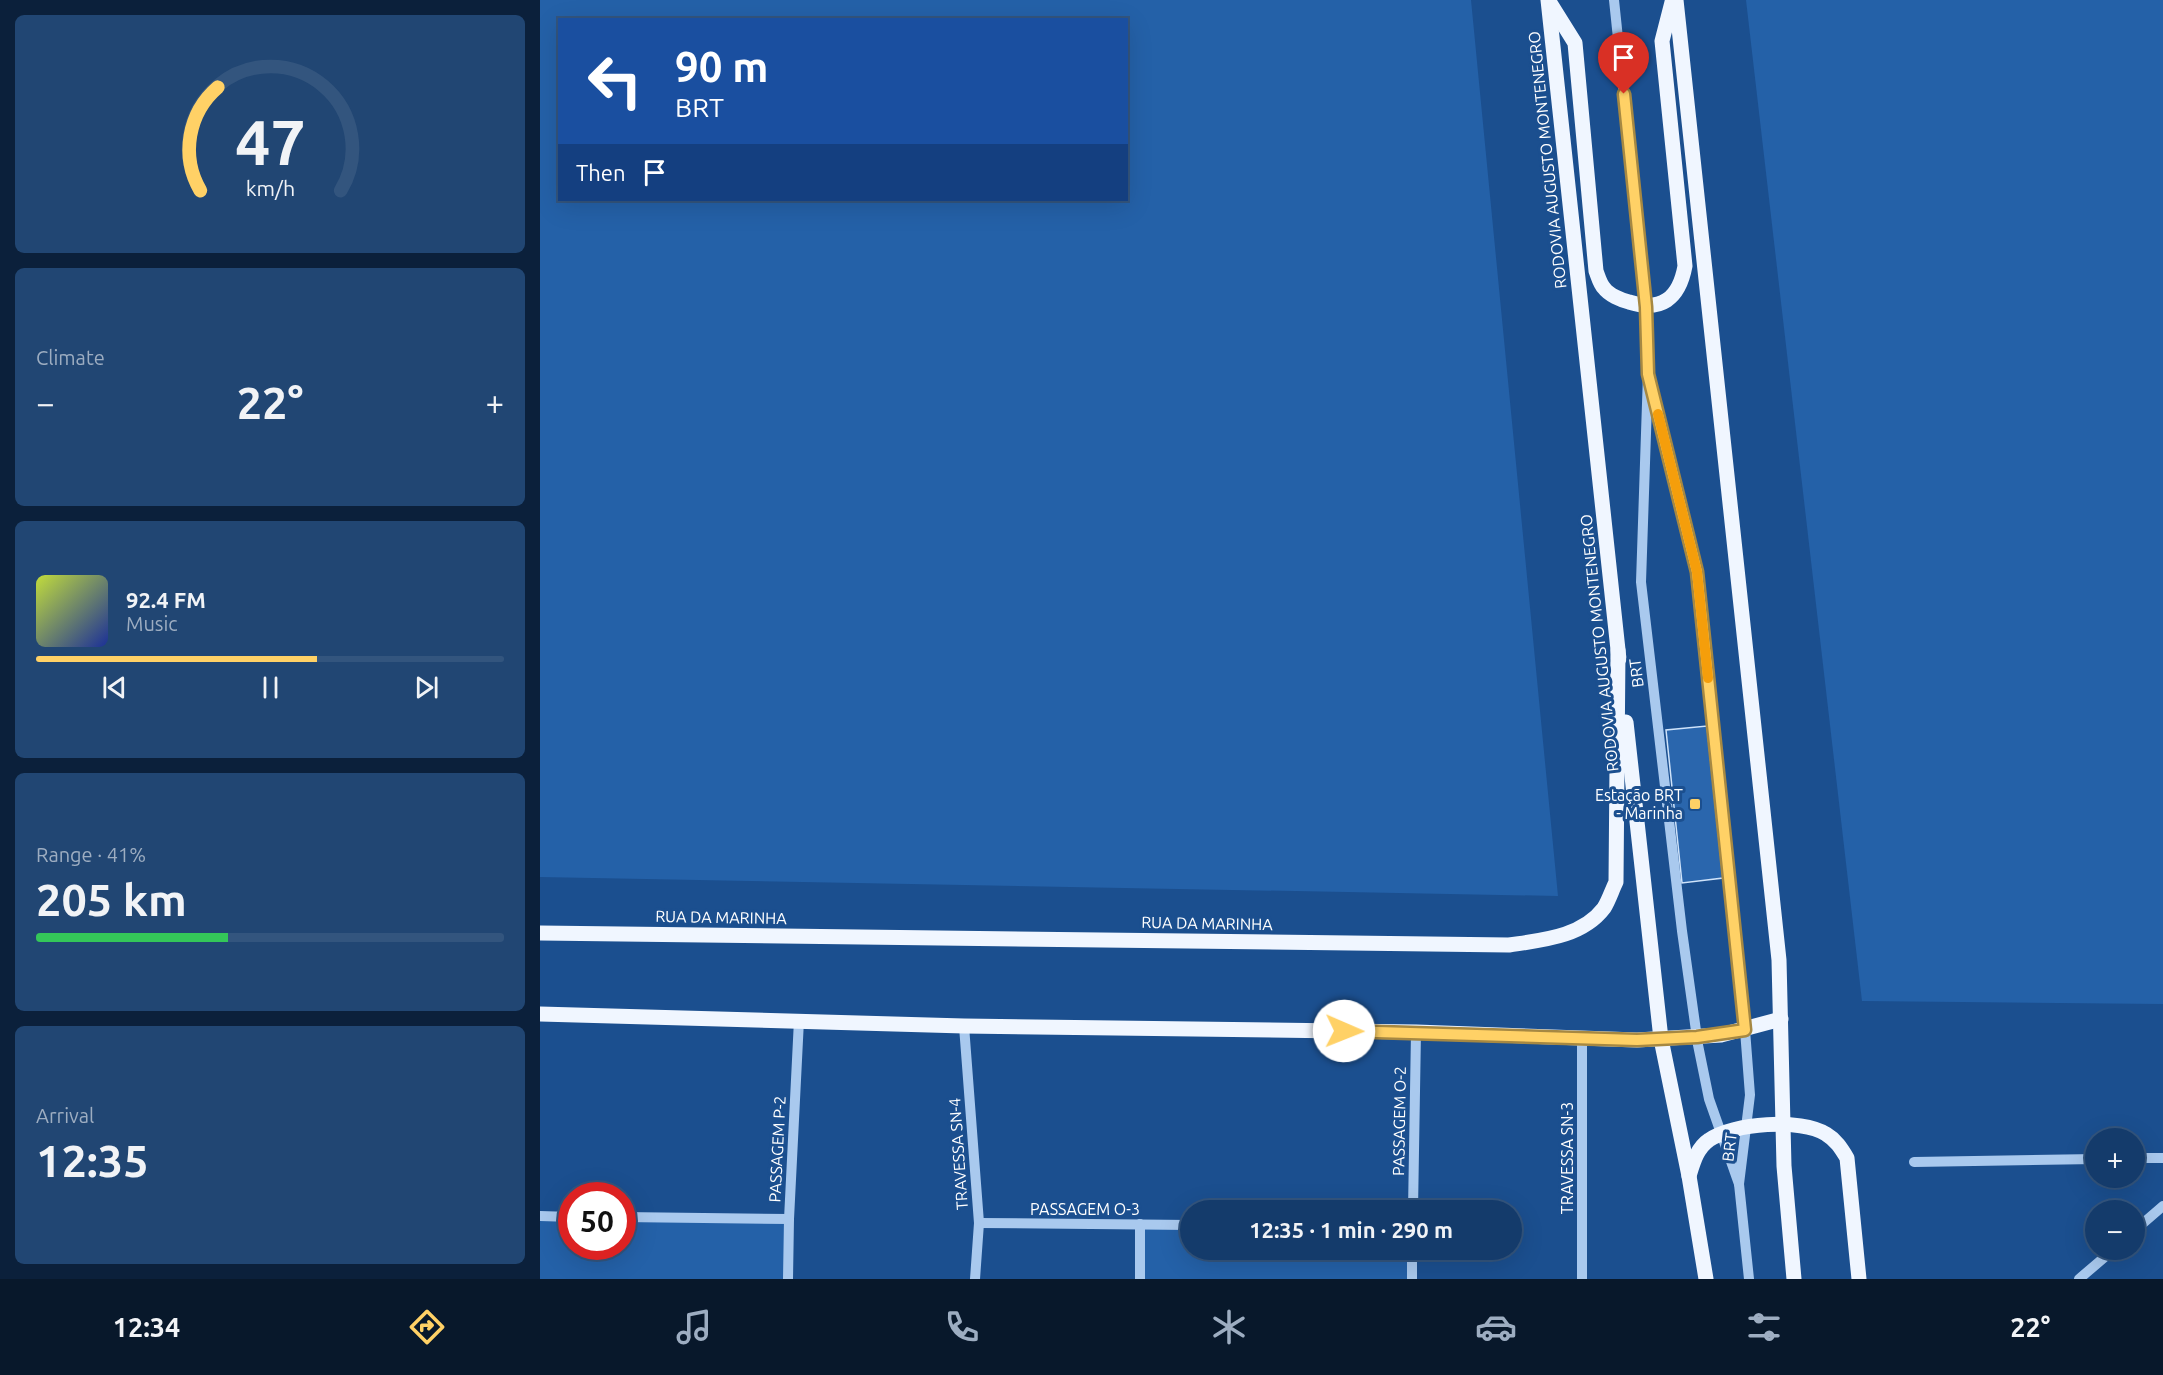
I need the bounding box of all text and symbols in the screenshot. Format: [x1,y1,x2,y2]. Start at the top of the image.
street label: RODOVIA AUGUSTO MONTENEGRO [1525,30,1569,290]
pin [1598,32,1649,94]
icon: arrive [1607,41,1640,74]
icon: left [576,42,654,120]
text: 90 m [675,43,769,90]
text: BRT [675,92,724,122]
text: 47 [235,107,305,177]
icon: arrive [638,156,671,189]
text: Then [576,160,626,185]
text: km/h [245,176,295,200]
text: Climate [36,346,105,369]
text: 22° [237,377,303,428]
text: − [36,384,55,421]
text: + [485,384,504,421]
street label: RODOVIA AUGUSTO MONTENEGRO [1577,513,1621,773]
text: 92.4 FM [126,587,206,612]
text: Music [126,612,178,635]
street label: BRT [1625,657,1647,689]
icon: previous [98,671,131,704]
icon: pause [254,671,287,704]
icon: next [410,671,443,704]
place label: Estação BRT - Marinha [1595,786,1683,822]
marker: Estação BRT - Marinha [1688,797,1702,811]
text: Range · 41% [36,843,146,866]
text: 205 km [36,874,187,925]
street label: RUA DA MARINHA [655,907,787,927]
street label: RUA DA MARINHA [1141,913,1273,933]
position arrow [1312,999,1376,1063]
street label: PASSAGEM O-2 [1389,1066,1409,1176]
street label: PASSAGEM P-2 [765,1095,789,1203]
street label: TRAVESSA SN-4 [945,1097,971,1211]
street label: TRAVESSA SN-3 [1558,1102,1576,1214]
text: Arrival [36,1104,94,1127]
map controls [2085,1128,2145,1260]
button: + [2085,1128,2145,1188]
street label: BRT [1718,1131,1740,1163]
text: 12:35 [36,1135,149,1186]
speed limit sign: 50 [558,1182,636,1260]
street label: PASSAGEM O-3 [1030,1200,1140,1218]
button: − [2085,1200,2145,1260]
text: 12:35 · 1 min · 290 m [1249,1217,1453,1242]
icon: directions [406,1306,448,1348]
icon: music [673,1306,715,1348]
icon: phone [941,1306,983,1348]
icon: climate [1208,1306,1250,1348]
icon: car [1475,1306,1517,1348]
icon: filters [1743,1306,1785,1348]
text: 12:34 [113,1312,180,1342]
text: 22° [2010,1312,2050,1342]

